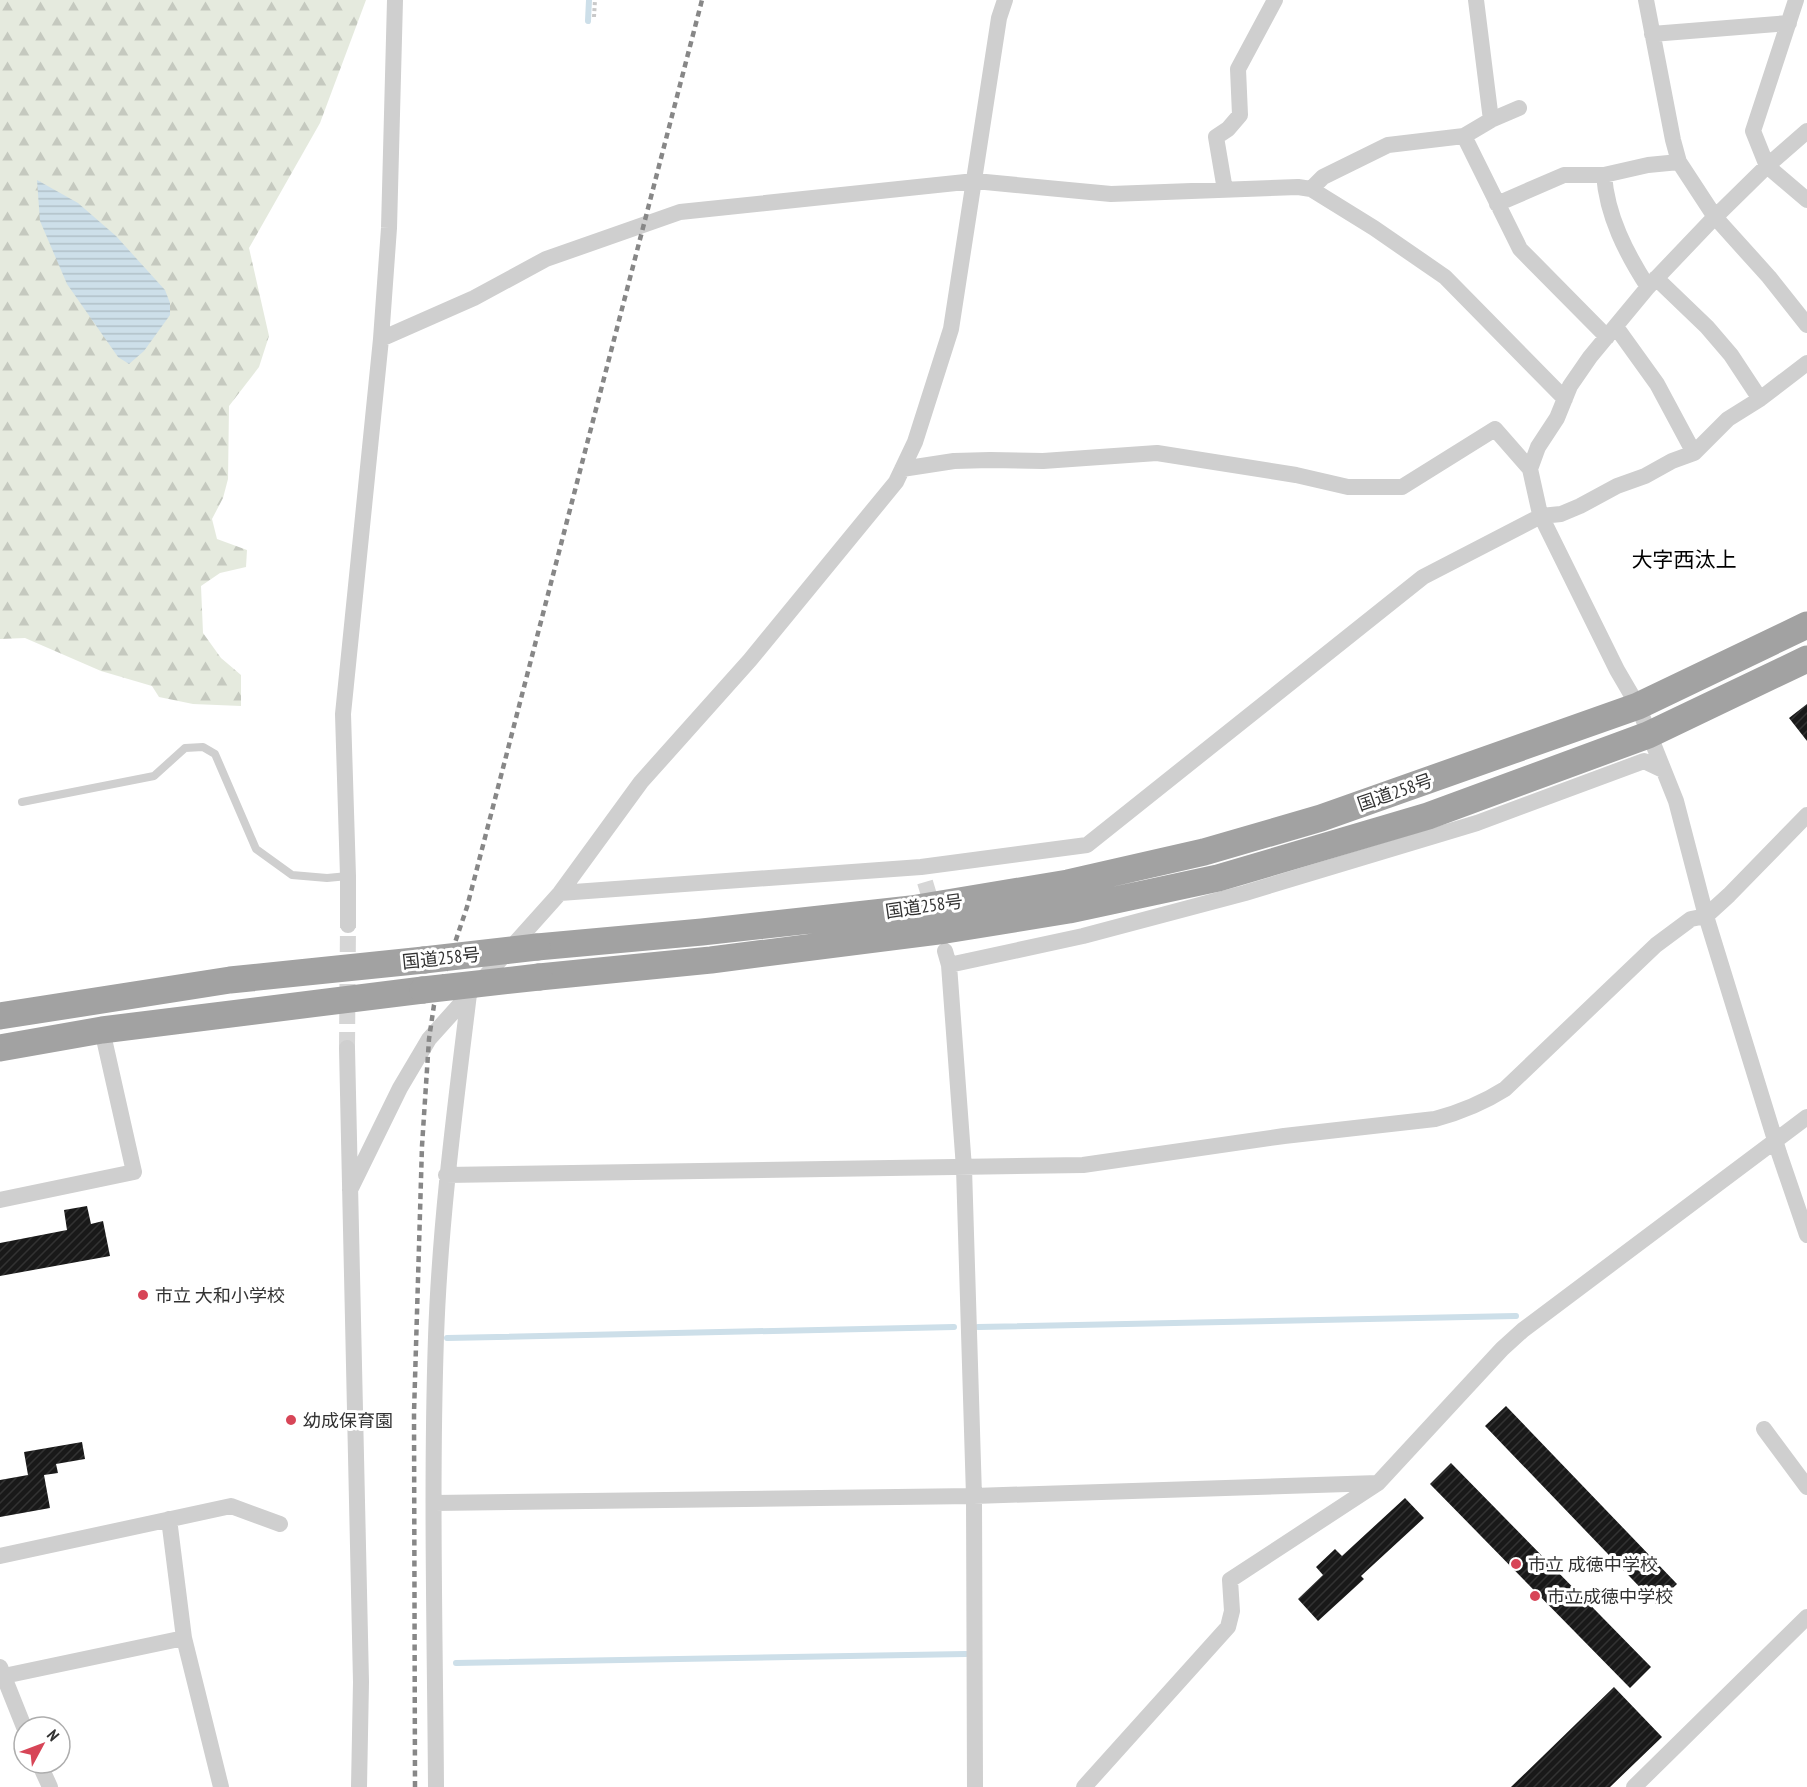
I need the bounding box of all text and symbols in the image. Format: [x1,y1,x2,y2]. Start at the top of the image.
district label: 大字西汰上 [1632,546,1737,573]
street label: 国道258号 [1354,768,1436,816]
street label: 国道258号 [884,889,964,923]
street label: 国道258号 [401,942,481,974]
place label: 市立 大和小学校 [155,1284,285,1307]
marker: 市立 大和小学校 [136,1288,150,1302]
place label: 幼成保育園 [303,1409,393,1432]
marker: 幼成保育園 [284,1413,298,1427]
place label: 市立 成徳中学校 [1528,1553,1658,1576]
marker: 市立 成徳中学校 [1509,1557,1523,1571]
place label: 市立成徳中学校 [1547,1585,1673,1608]
marker: 市立成徳中学校 [1528,1589,1542,1603]
north arrow [12,1715,72,1775]
text: N [43,1725,64,1745]

